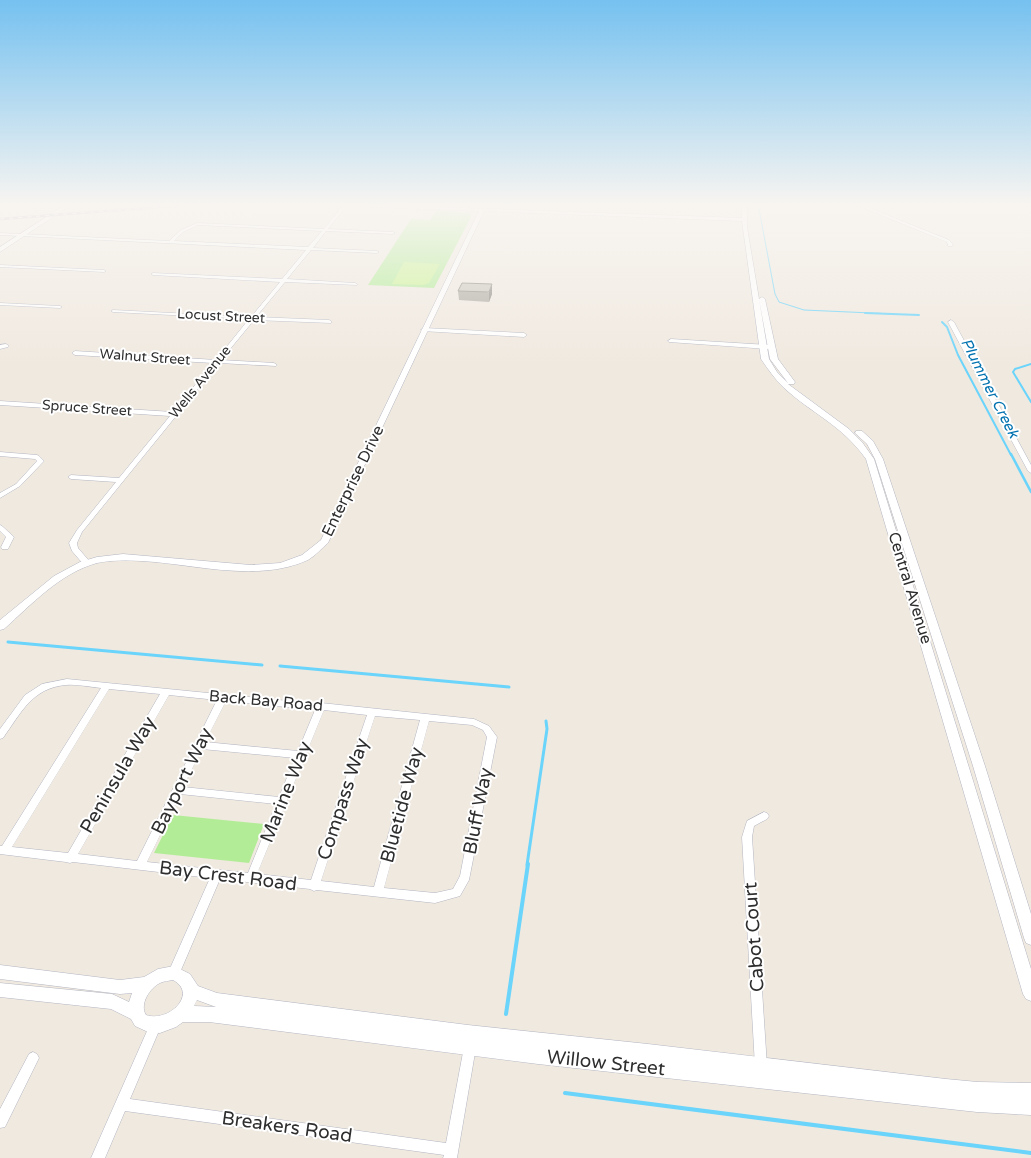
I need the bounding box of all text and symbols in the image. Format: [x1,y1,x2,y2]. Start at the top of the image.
street label: Locust Street [176,305,266,327]
water label: Plummer Creek [957,335,1024,443]
street label: Wells Avenue [165,342,235,422]
street label: Walnut Street [99,345,192,369]
street label: Spruce Street [41,396,133,420]
street label: Enterprise Drive [317,422,389,540]
street label: Central Avenue [883,530,937,646]
street label: Back Bay Road [208,686,324,716]
street label: Peninsula Way [76,713,160,837]
street label: Bayport Way [147,724,217,838]
street label: Compass Way [313,735,373,863]
street label: Marine Way [256,738,316,846]
street label: Bluetide Way [376,745,428,865]
street label: Bluff Way [459,766,497,856]
street label: Bay Crest Road [158,857,298,895]
street label: Cabot Court [739,881,769,993]
street label: Willow Street [546,1046,666,1080]
street label: Breakers Road [220,1107,354,1147]

